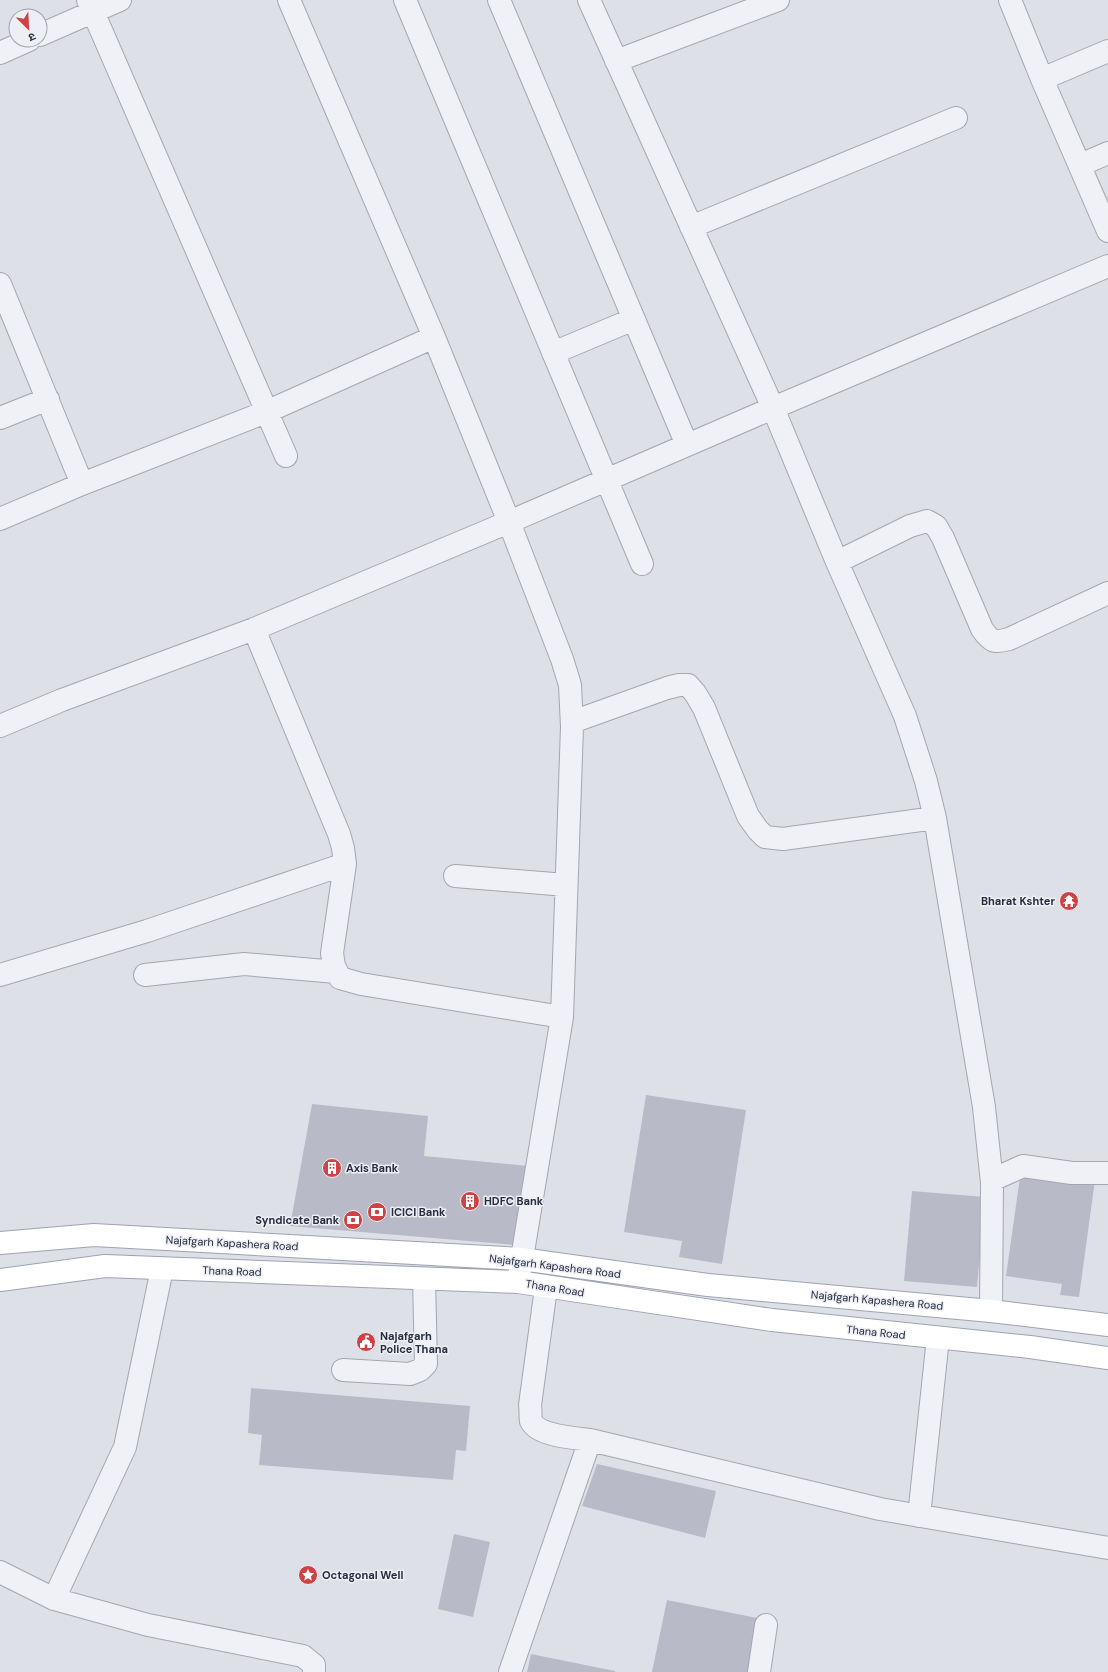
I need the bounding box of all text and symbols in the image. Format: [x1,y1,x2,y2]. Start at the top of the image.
north arrow [8,8,48,48]
text: उ [26,29,38,45]
temple icon: Bharat Kshter [1058,890,1080,912]
place label: Bharat Kshter [981,894,1055,908]
building icon: Axis Bank [321,1157,343,1179]
place label: Axis Bank [346,1161,399,1175]
building icon: HDFC Bank [459,1190,481,1212]
place label: HDFC Bank [484,1194,544,1208]
bank icon: ICICI Bank [366,1201,388,1223]
place label: ICICI Bank [391,1205,446,1219]
bank icon: Syndicate Bank [342,1209,364,1231]
place label: Syndicate Bank [255,1213,340,1227]
street label: Najafgarh Kapashera Road [165,1233,299,1253]
street label: Najafgarh Kapashera Road [488,1251,622,1281]
street label: Thana Road [202,1263,262,1279]
street label: Thana Road [525,1276,585,1300]
street label: Najafgarh Kapashera Road [810,1287,944,1313]
street label: Thana Road [846,1322,906,1342]
place label: Najafgarh Police Thana [380,1329,448,1356]
public building icon: Najafgarh Police Thana [355,1331,377,1353]
place icon: Octagonal Well [297,1564,319,1586]
place label: Octagonal Well [322,1568,403,1582]

